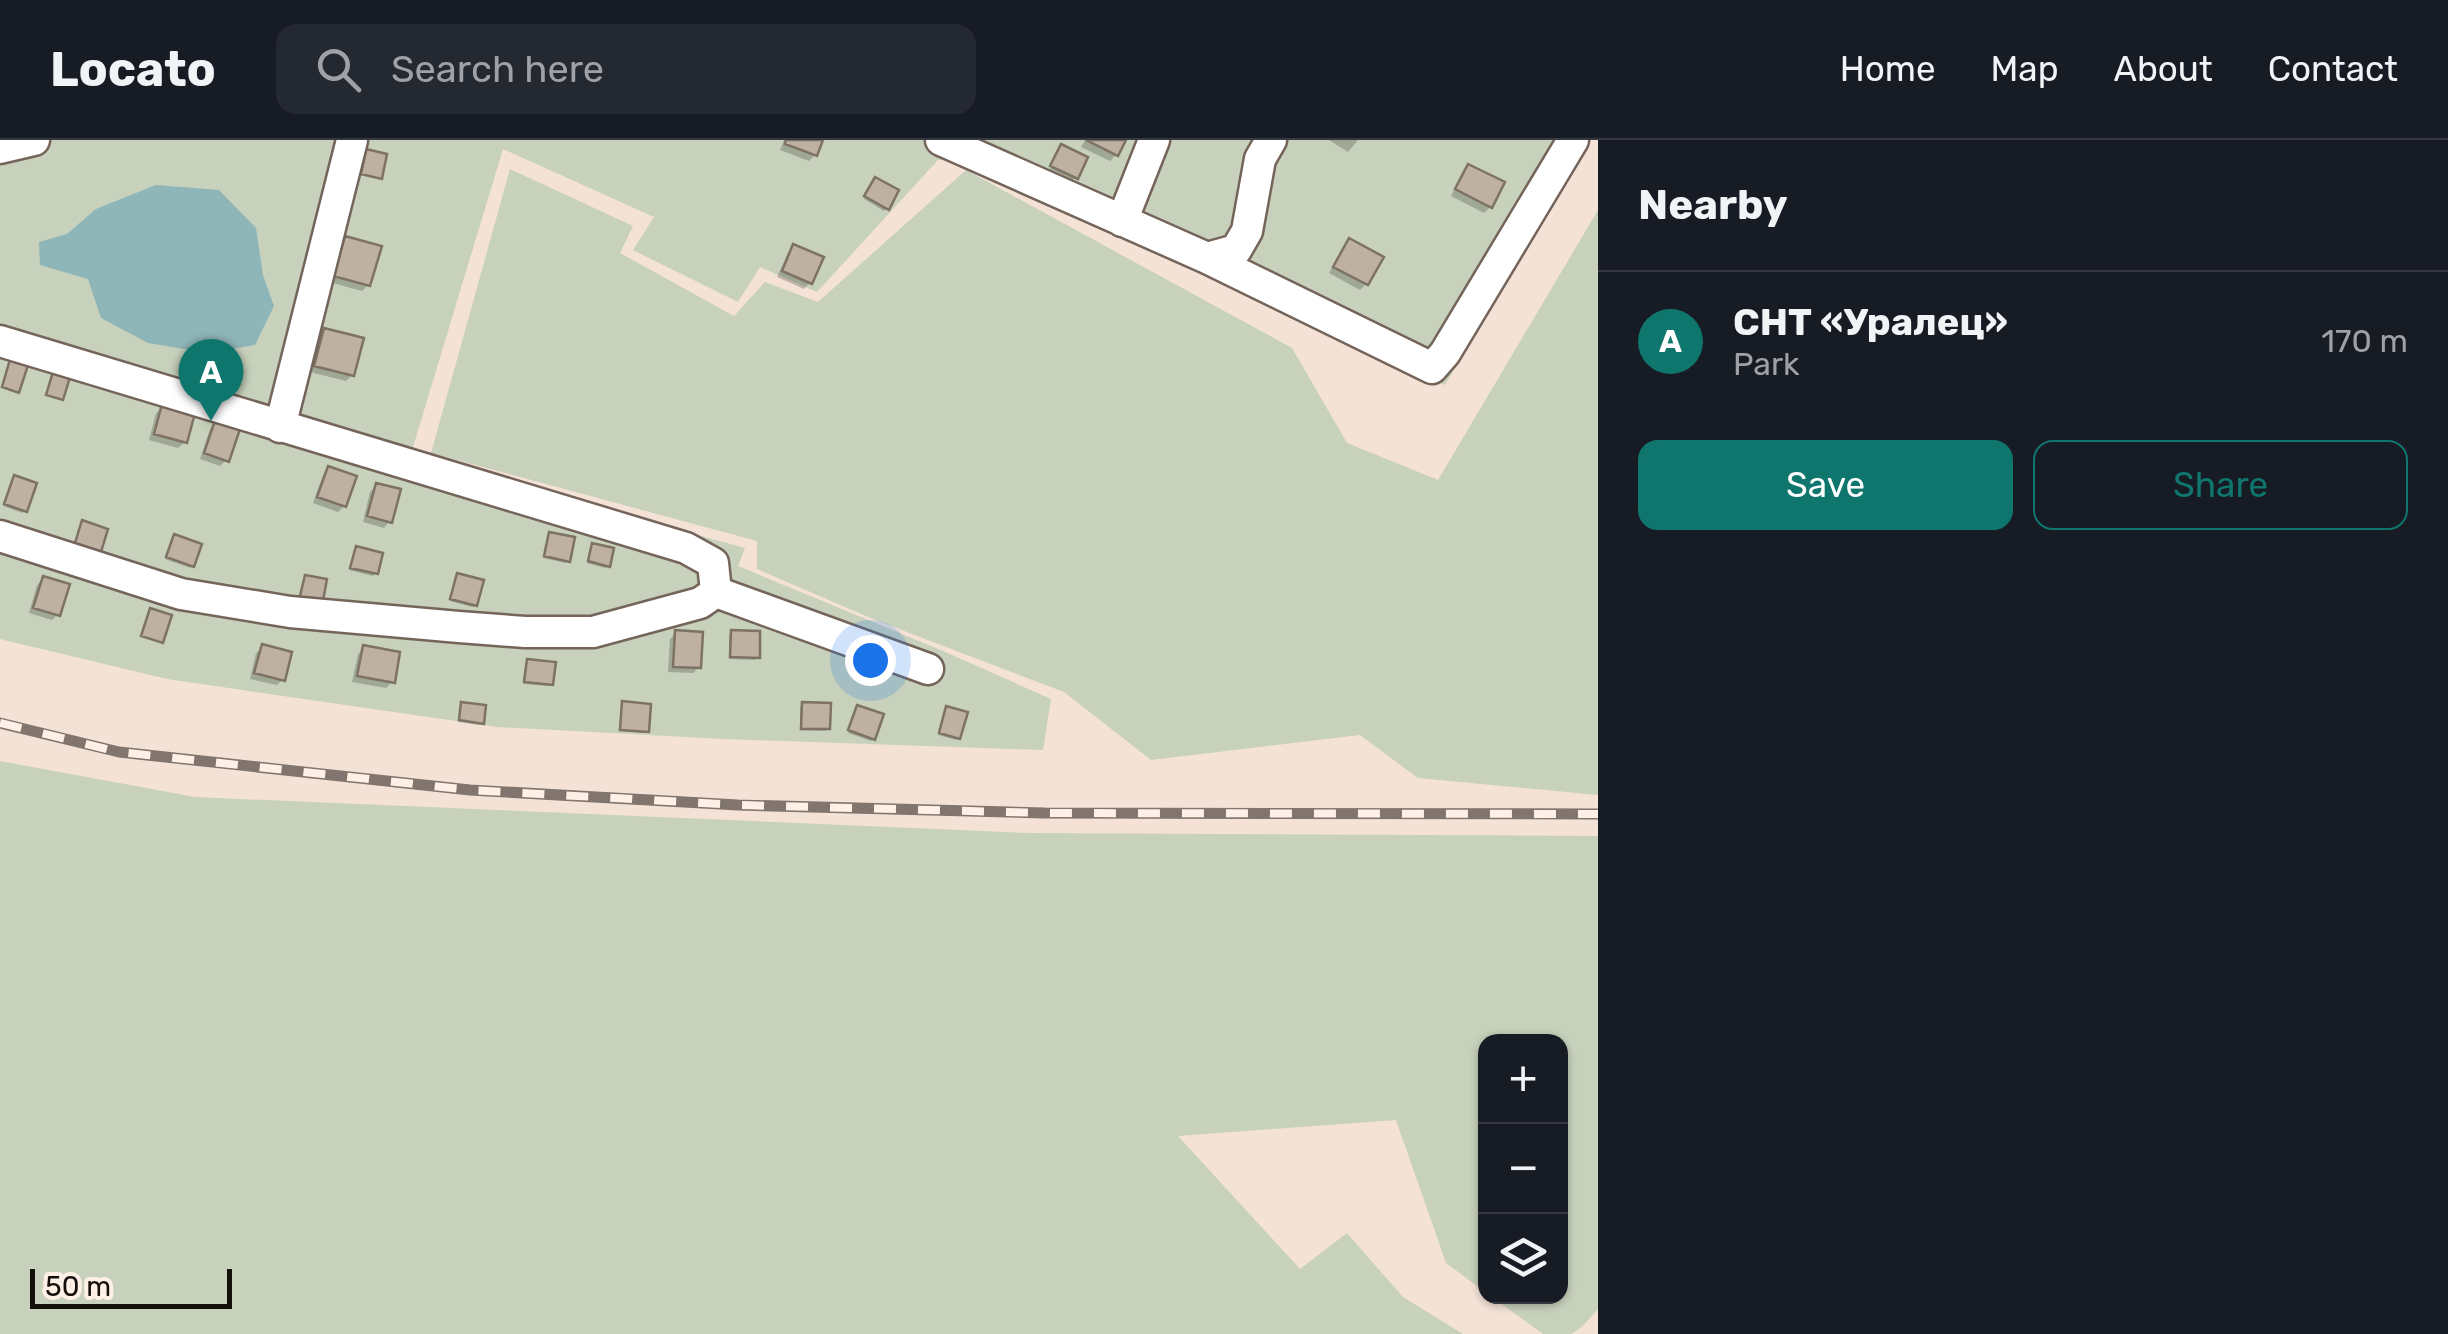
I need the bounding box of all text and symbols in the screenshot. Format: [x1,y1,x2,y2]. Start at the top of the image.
search box [276,24,976,114]
text: Locato [50,41,216,98]
icon: search [311,42,366,97]
text: Search here [391,46,604,92]
text: Home [1840,48,1936,90]
text: Map [1991,48,2059,90]
text: About [2114,48,2213,90]
text: Contact [2268,48,2398,90]
text: Nearby [1638,180,1788,230]
text: СНТ «Уралец» [1733,299,2008,345]
text: A [1659,322,1682,360]
text: 170 m [2321,322,2408,360]
pin: A [178,338,244,421]
text: Park [1733,345,1800,383]
button: Save [1638,440,2013,530]
button: Share [2033,440,2408,530]
your location [845,635,896,686]
map controls [1478,1034,1568,1304]
button: + [1478,1034,1568,1124]
button: − [1478,1124,1568,1214]
button: layers [1478,1214,1568,1304]
scale bar [30,1264,232,1308]
text: 50 m [45,1270,111,1303]

